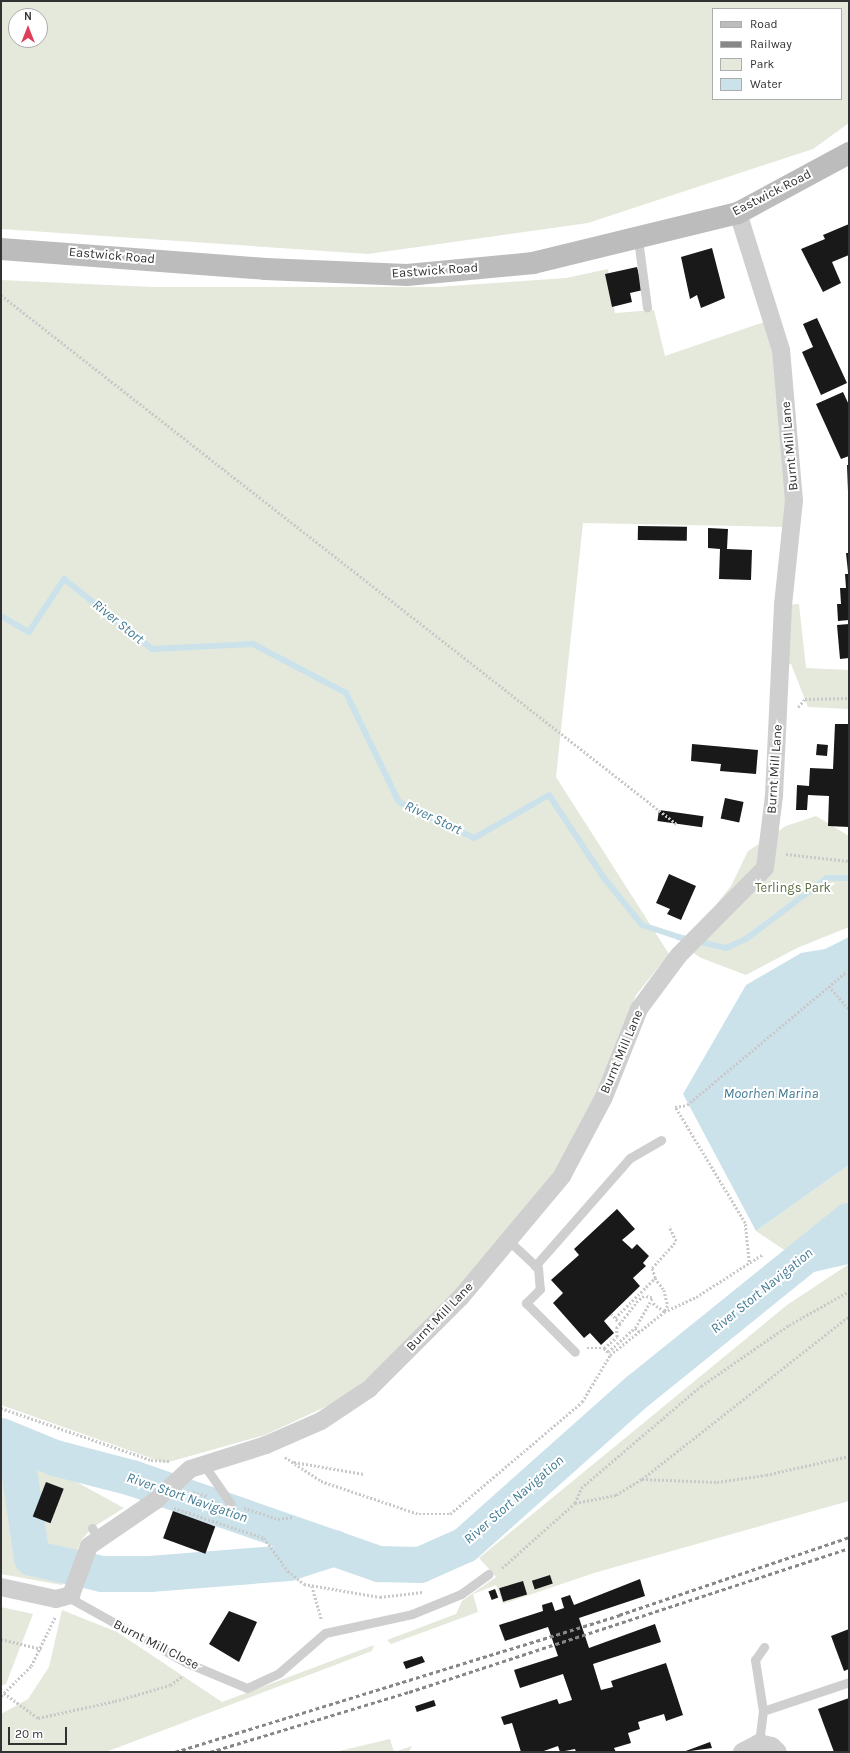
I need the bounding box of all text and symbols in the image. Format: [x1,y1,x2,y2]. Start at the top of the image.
north arrow [8,8,48,48]
legend [712,8,842,100]
text: N [24,10,32,23]
text: Road [750,17,778,31]
text: Railway [750,37,792,51]
text: Park [750,57,774,71]
text: Water [750,77,782,91]
street label: Eastwick Road [730,166,814,220]
street label: Eastwick Road [68,244,156,268]
street label: Eastwick Road [391,260,479,282]
street label: Burnt Mill Lane [778,401,802,491]
water label: River Stort [89,596,147,648]
street label: Burnt Mill Lane [764,724,786,814]
water label: River Stort [402,798,464,838]
park label: Terlings Park [755,880,831,896]
street label: Burnt Mill Lane [597,1008,647,1096]
water label: Moorhen Marina [724,1086,818,1102]
water label: River Stort Navigation [707,1245,817,1337]
street label: Burnt Mill Lane [403,1279,477,1355]
water label: River Stort Navigation [461,1452,567,1548]
water label: River Stort Navigation [124,1469,250,1527]
street label: Burnt Mill Close [111,1617,201,1673]
scale bar [10,1719,69,1745]
text: 20 m [15,1727,43,1741]

